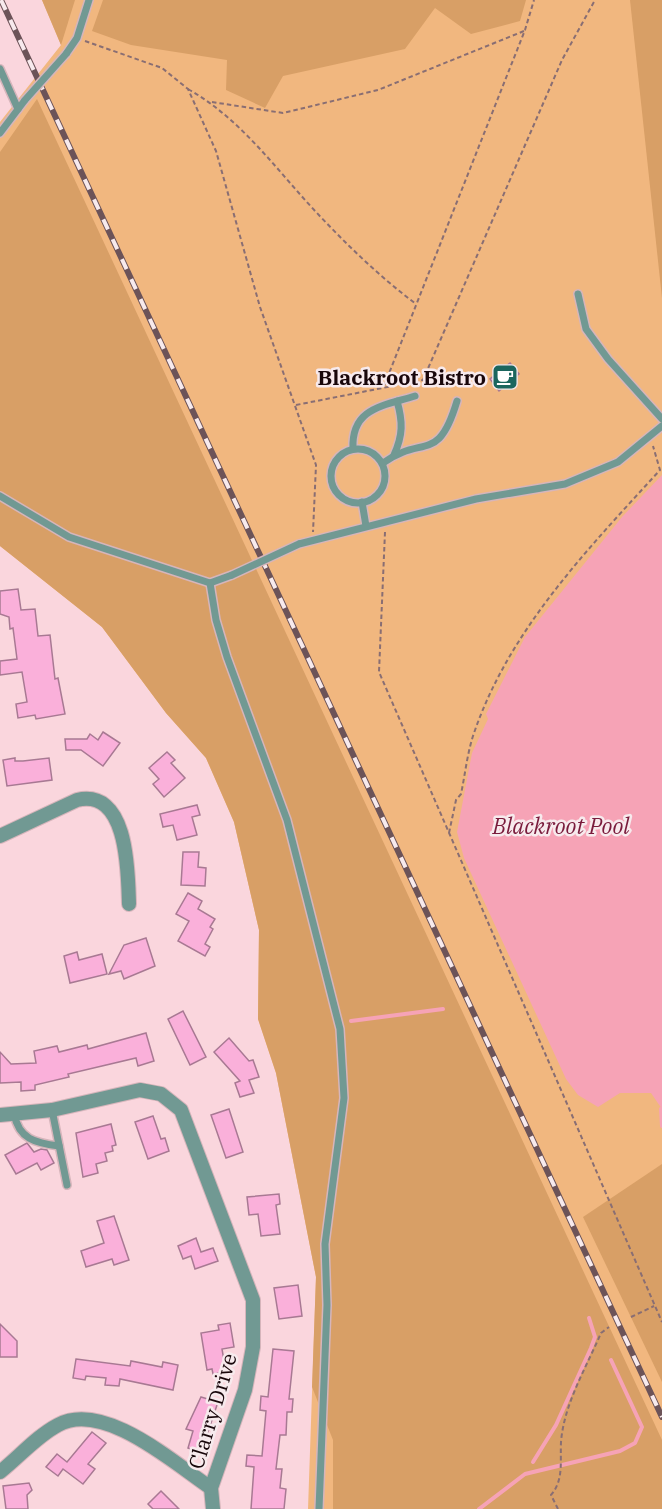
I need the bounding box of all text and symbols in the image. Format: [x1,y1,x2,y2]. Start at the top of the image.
cafe icon: Blackroot Bistro [490,362,520,392]
place label: Blackroot Bistro [318,363,486,391]
water label: Blackroot Pool [491,811,630,840]
street label: Clarry Drive [181,1350,243,1472]

